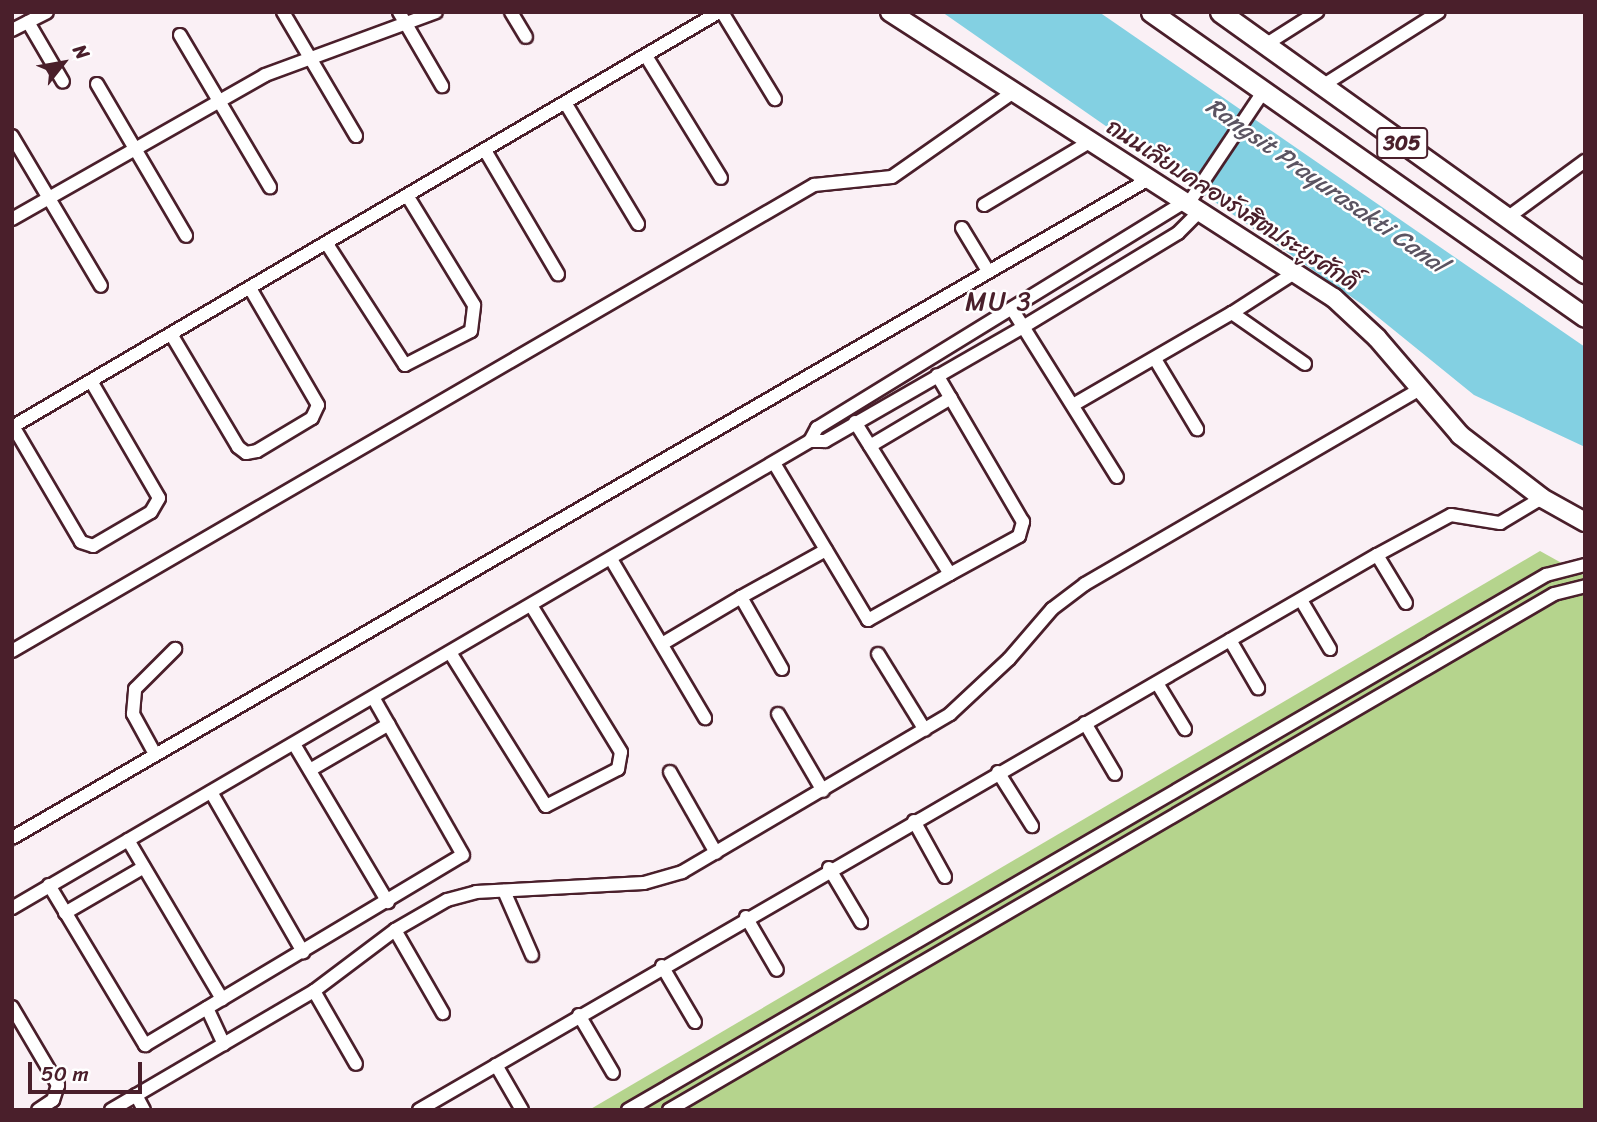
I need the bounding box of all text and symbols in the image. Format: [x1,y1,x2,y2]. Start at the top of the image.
north arrow [28,28,98,98]
text: N [64,38,99,66]
water label: Rangsit Prayurasakti Canal [1201,92,1451,280]
street label: ถนนเลียบคลองรังสิตประยูรศักดิ์ [1101,113,1363,297]
road number: 305 [1376,125,1428,160]
district label: MU 3 [966,286,1032,318]
scale bar [32,1048,145,1092]
text: 50 m [41,1055,89,1093]

